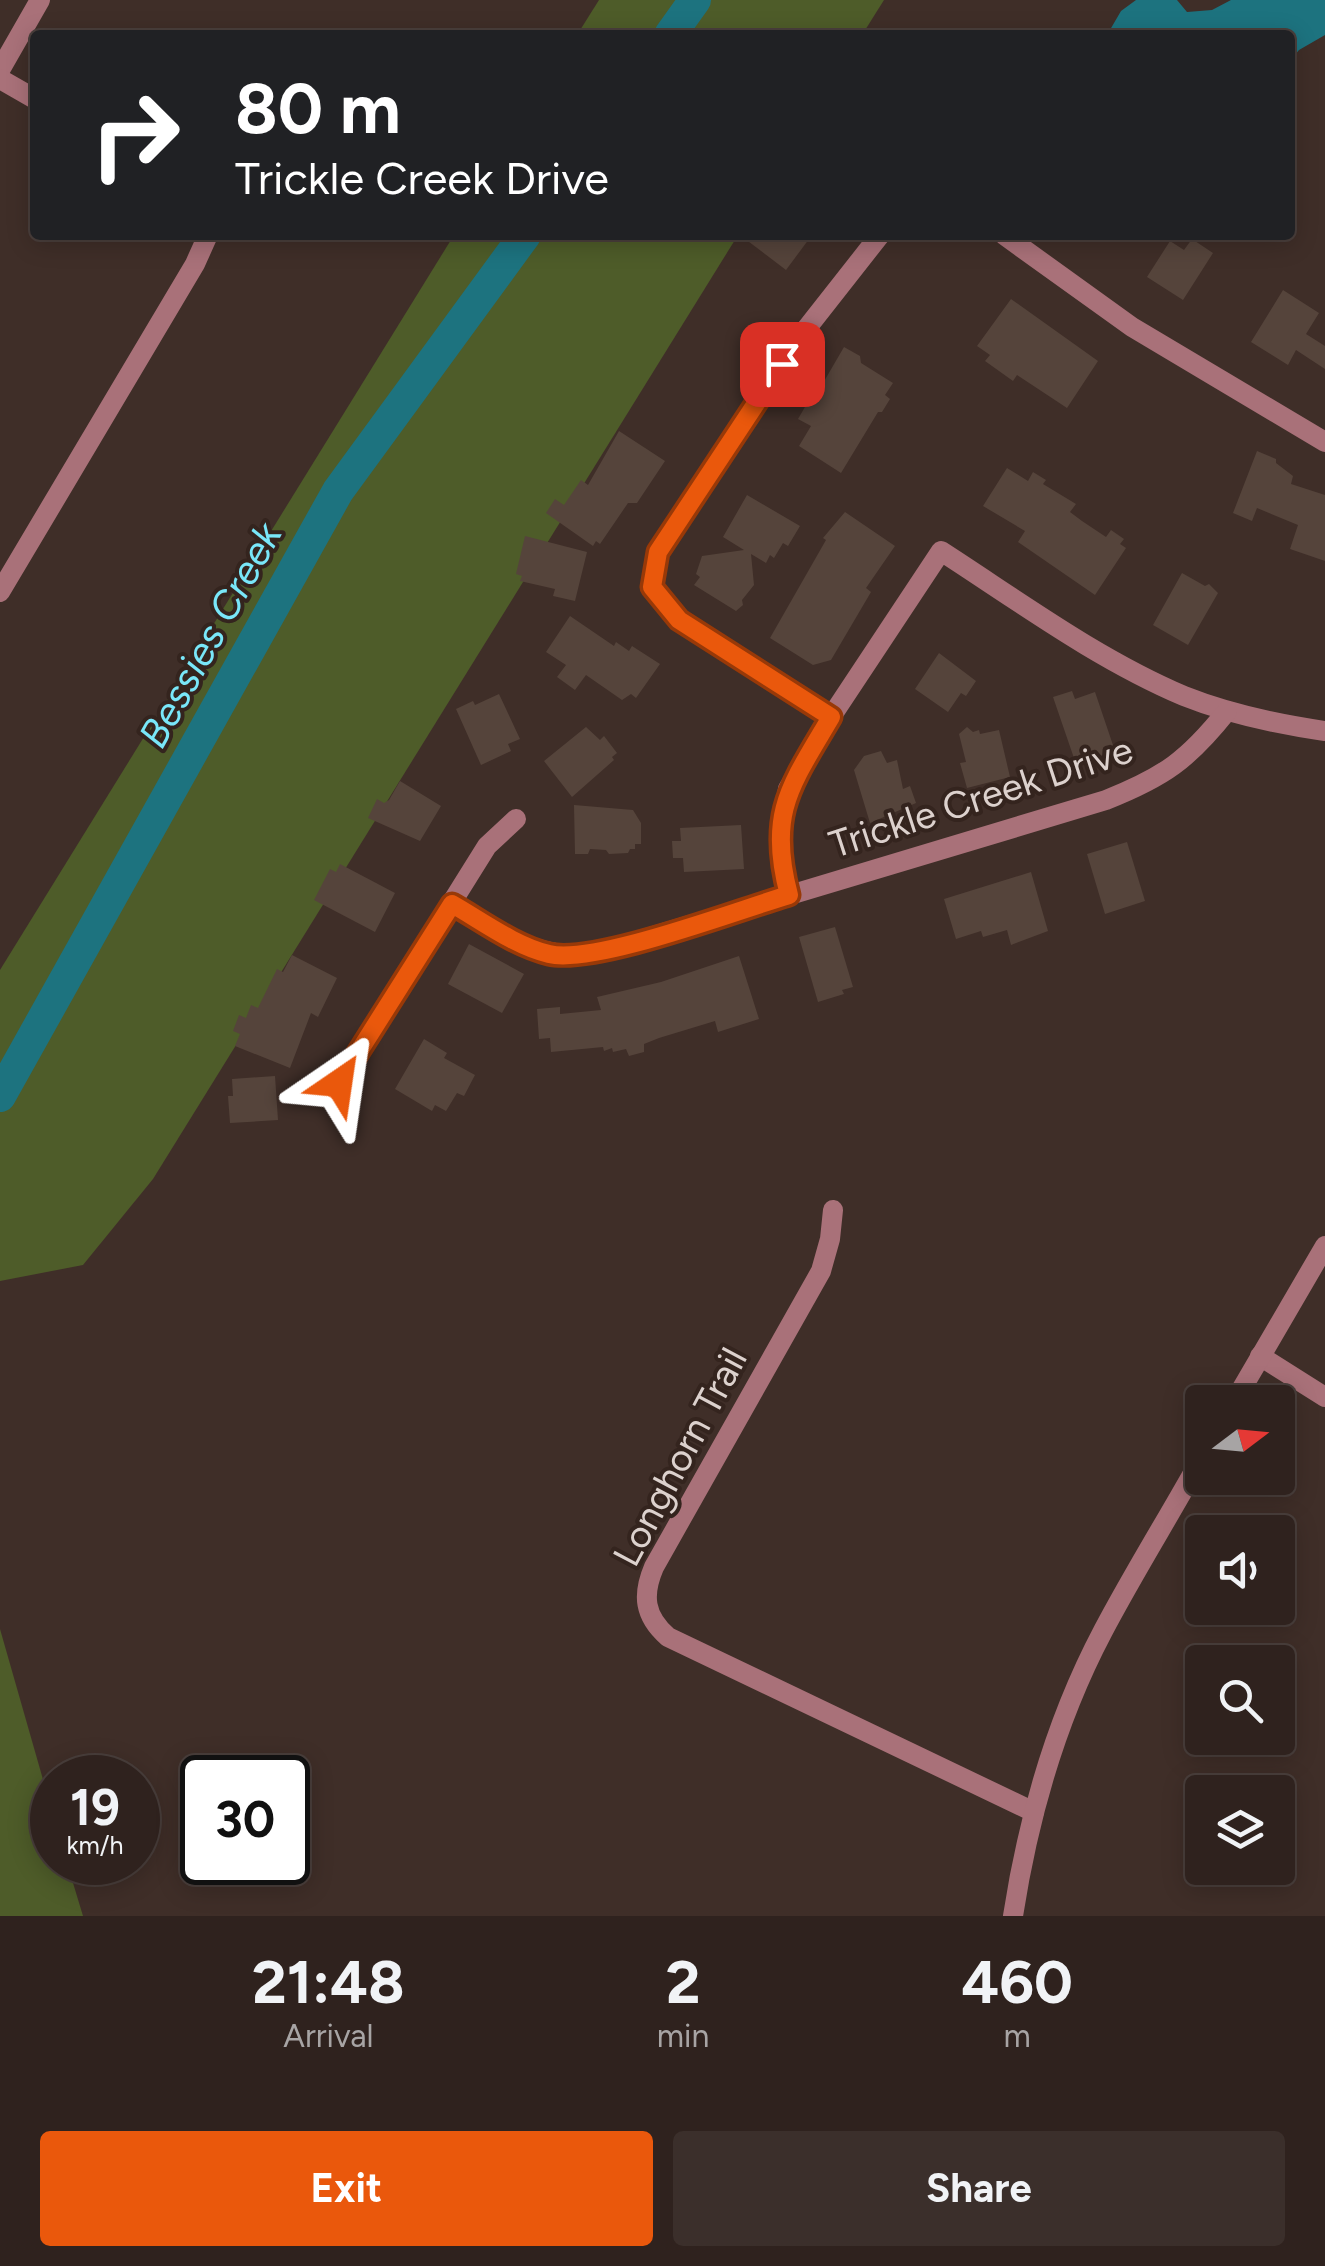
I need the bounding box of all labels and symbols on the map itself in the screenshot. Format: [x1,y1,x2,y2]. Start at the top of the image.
pin [740,322,825,407]
water label: Bessies Creek [129,513,292,756]
street label: Trickle Creek Drive [824,726,1138,868]
position arrow [287,1031,391,1135]
street label: Longhorn Trail [603,1340,757,1574]
north arrow [1185,1385,1295,1495]
speed limit sign: 30 [180,1755,310,1885]

